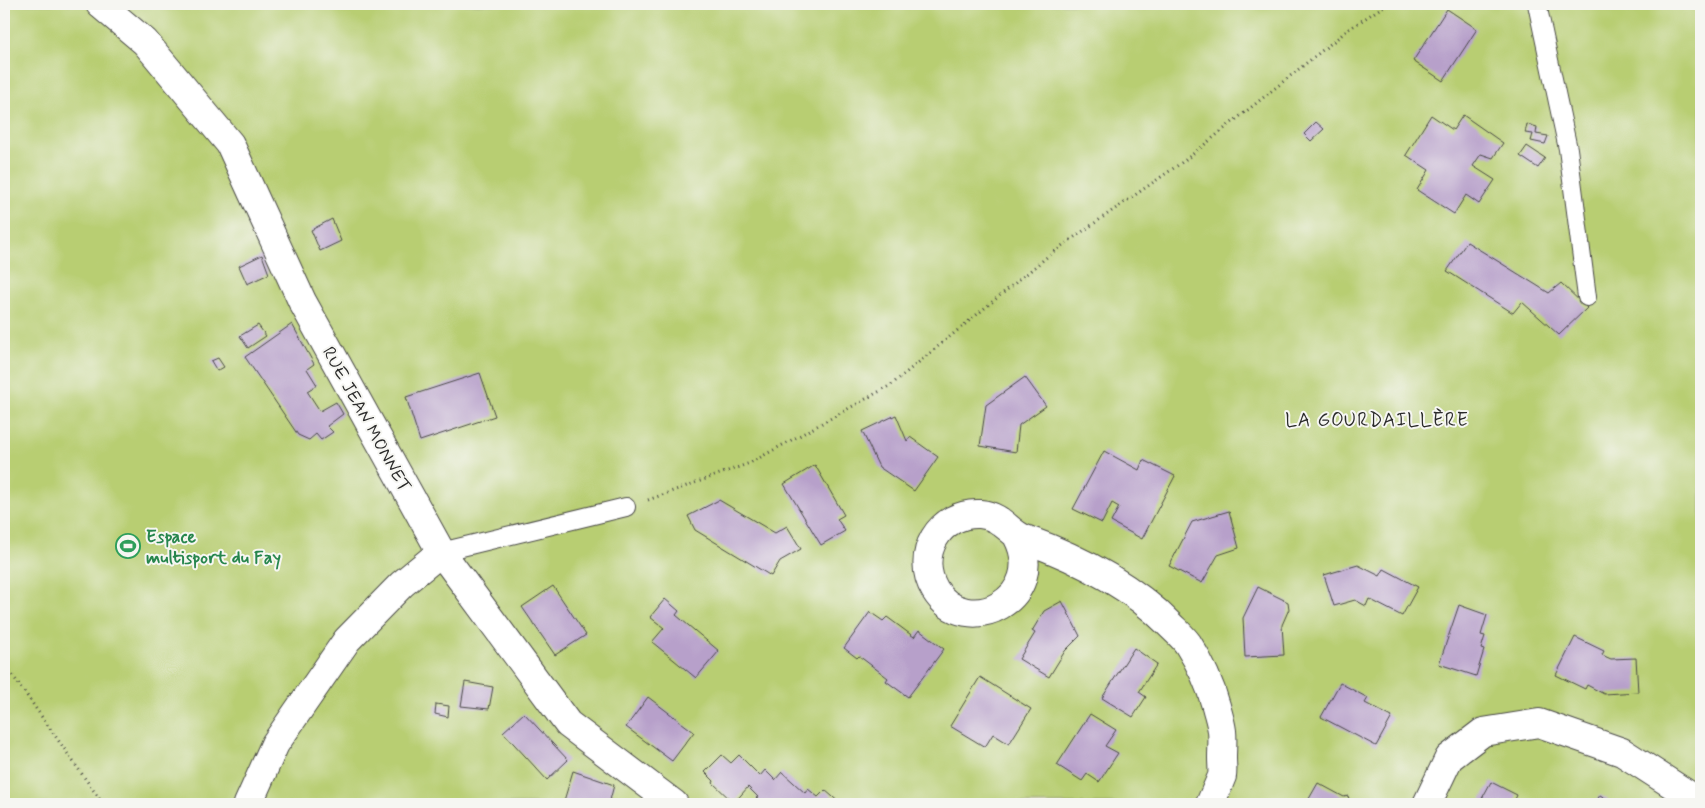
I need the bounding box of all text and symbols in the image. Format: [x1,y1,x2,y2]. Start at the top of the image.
street label: RUE JEAN MONNET [316,342,416,497]
district label: LA GOURDAILLÈRE [1285,408,1469,433]
place label: Espace multisport du Fay [146,525,281,570]
sports icon: Espace multisport du Fay [115,533,141,559]

